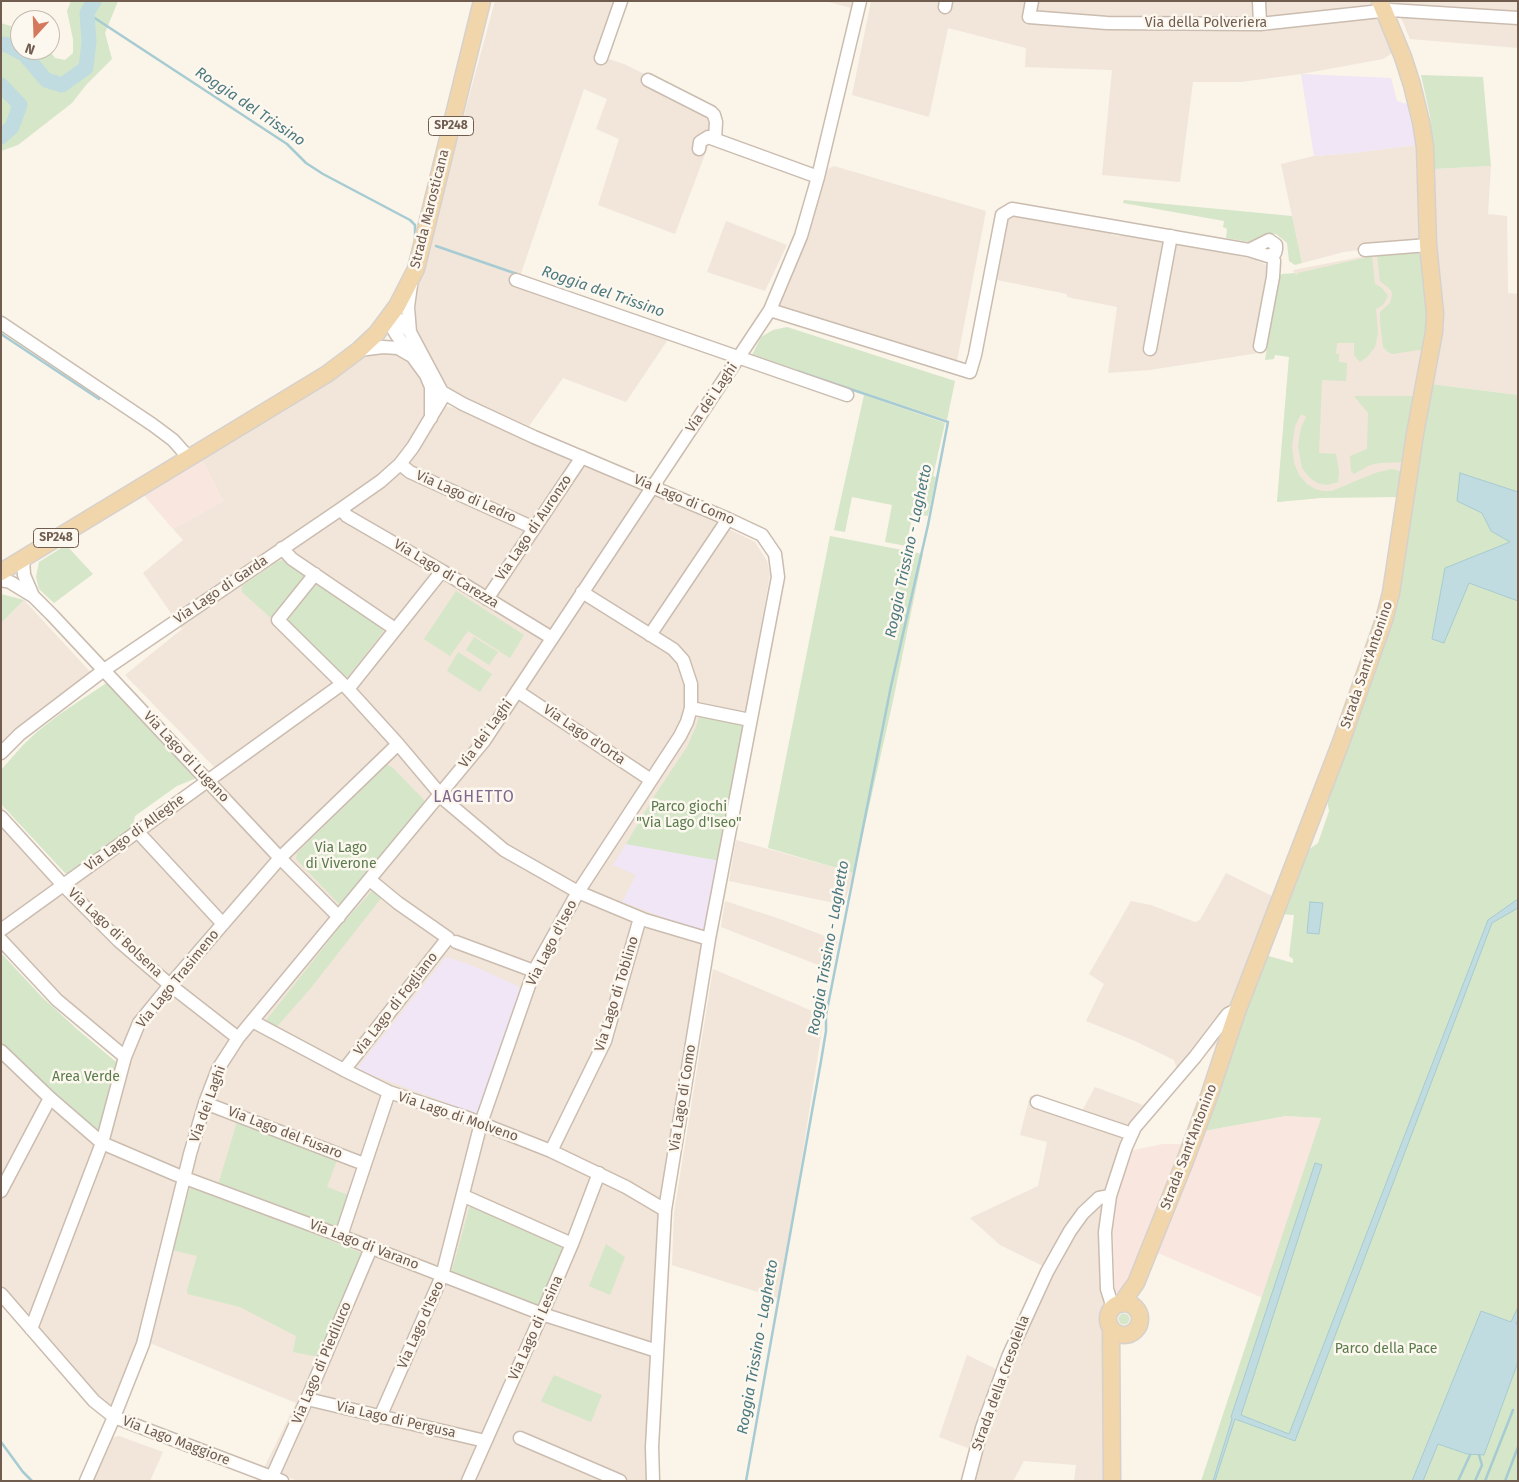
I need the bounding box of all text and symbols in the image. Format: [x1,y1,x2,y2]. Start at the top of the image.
north arrow [10,10,60,60]
street label: Via della Polveriera [1145,15,1267,31]
text: N [23,39,37,58]
water label: Roggia del Trissino [192,64,308,150]
road number: SP248 [428,116,474,136]
street label: Strada Marosticana [407,148,453,270]
water label: Roggia del Trissino [539,263,667,321]
street label: Via dei Laghi [683,360,741,436]
water label: Roggia Trissino - Laghetto [882,462,936,640]
street label: Via Lago di Ledro [413,467,519,527]
street label: Via Lago di Como [631,471,737,529]
street label: Via Lago di Auronzo [492,472,576,584]
road number: SP248 [34,528,78,548]
street label: Via Lago di Carezza [390,536,502,612]
street label: Via Lago di Garda [171,552,271,628]
street label: Strada Sant'Antonino [1337,599,1397,731]
street label: Via dei Laghi [456,697,516,771]
street label: Via Lago d'Orta [540,701,628,769]
street label: Via Lago di Lugano [140,708,232,806]
district label: LAGHETTO [432,788,516,808]
street label: Via Lago di Alleghe [82,791,188,875]
park label: Parco giochi "Via Lago d'Iseo" [636,799,742,832]
park label: Via Lago di Viverone [305,840,377,872]
water label: Roggia Trissino - Laghetto [805,859,853,1037]
street label: Via Lago di Bolsena [64,885,166,981]
street label: Via Lago d'Iseo [523,897,581,989]
street label: Via Lago Trasimeno [133,926,223,1032]
street label: Via Lago di Toblino [591,934,643,1054]
street label: Via Lago di Fogliano [351,949,441,1059]
street label: Via Lago di Como [666,1043,700,1153]
street label: Via dei Laghi [186,1063,230,1145]
park label: Area Verde [52,1069,120,1085]
street label: Strada Sant'Antonino [1157,1082,1221,1212]
street label: Via Lago di Molveno [396,1089,520,1145]
street label: Via Lago del Fusaro [225,1103,345,1163]
street label: Via Lago di Varano [307,1216,421,1274]
water label: Roggia Trissino - Laghetto [734,1258,782,1436]
street label: Via Lago di Lesina [505,1273,567,1383]
street label: Via Lago d'Iseo [394,1279,448,1371]
street label: Via Lago di Piediluco [289,1299,355,1427]
street label: Strada della Cresolella [969,1313,1033,1453]
park label: Parco della Pace [1335,1341,1437,1357]
street label: Via Lago di Pergusa [335,1398,457,1442]
street label: Via Lago Maggiore [120,1413,232,1469]

